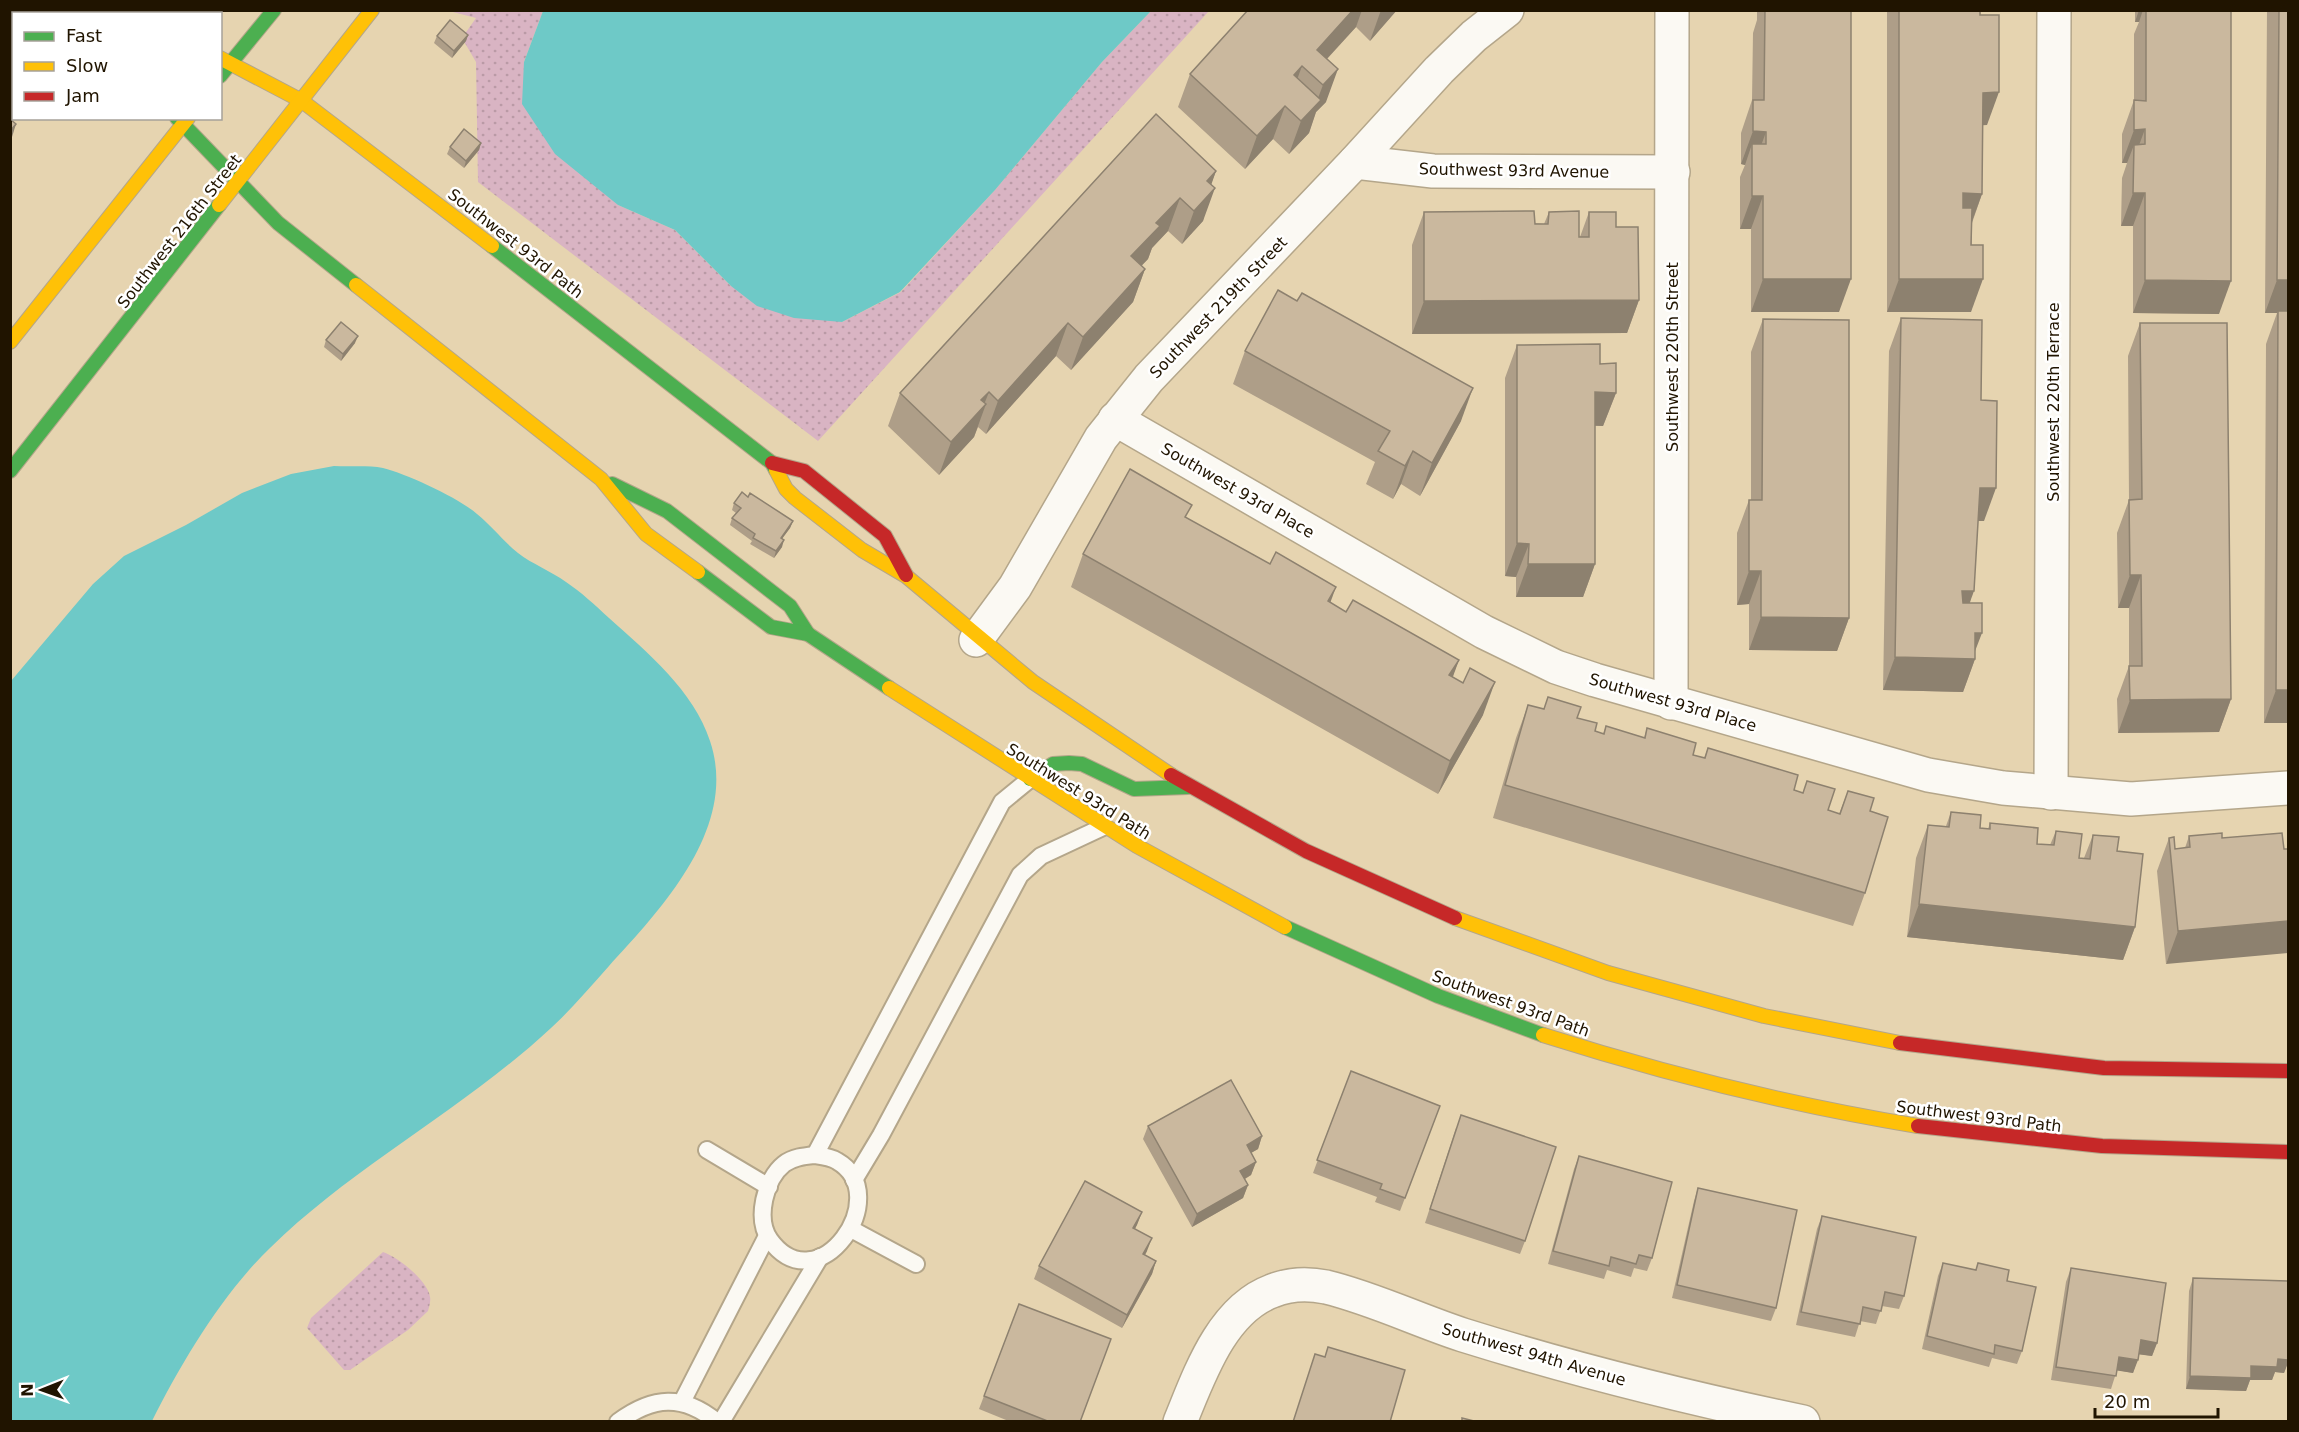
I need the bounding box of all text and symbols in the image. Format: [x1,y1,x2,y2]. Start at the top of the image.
legend [12,12,222,120]
text: Fast [66,25,102,46]
text: Slow [66,55,108,76]
text: Jam [65,85,100,106]
street label: Southwest 216th Street [113,151,245,312]
street label: Southwest 93rd Avenue [1419,159,1609,182]
street label: Southwest 93rd Path [444,185,587,302]
street label: Southwest 219th Street [1146,232,1291,382]
street label: Southwest 220th Street [1663,262,1682,452]
street label: Southwest 220th Terrace [2044,302,2063,502]
street label: Southwest 93rd Place [1158,439,1318,542]
street label: Southwest 93rd Place [1587,669,1759,736]
street label: Southwest 93rd Path [1003,739,1154,844]
street label: Southwest 93rd Path [1430,966,1592,1041]
street label: Southwest 93rd Path [1895,1097,2063,1136]
street label: Southwest 94th Avenue [1440,1319,1628,1390]
north arrow [12,1360,72,1420]
scale bar [2095,1381,2218,1419]
text: N [18,1383,37,1397]
text: 20 m [2104,1391,2150,1412]

